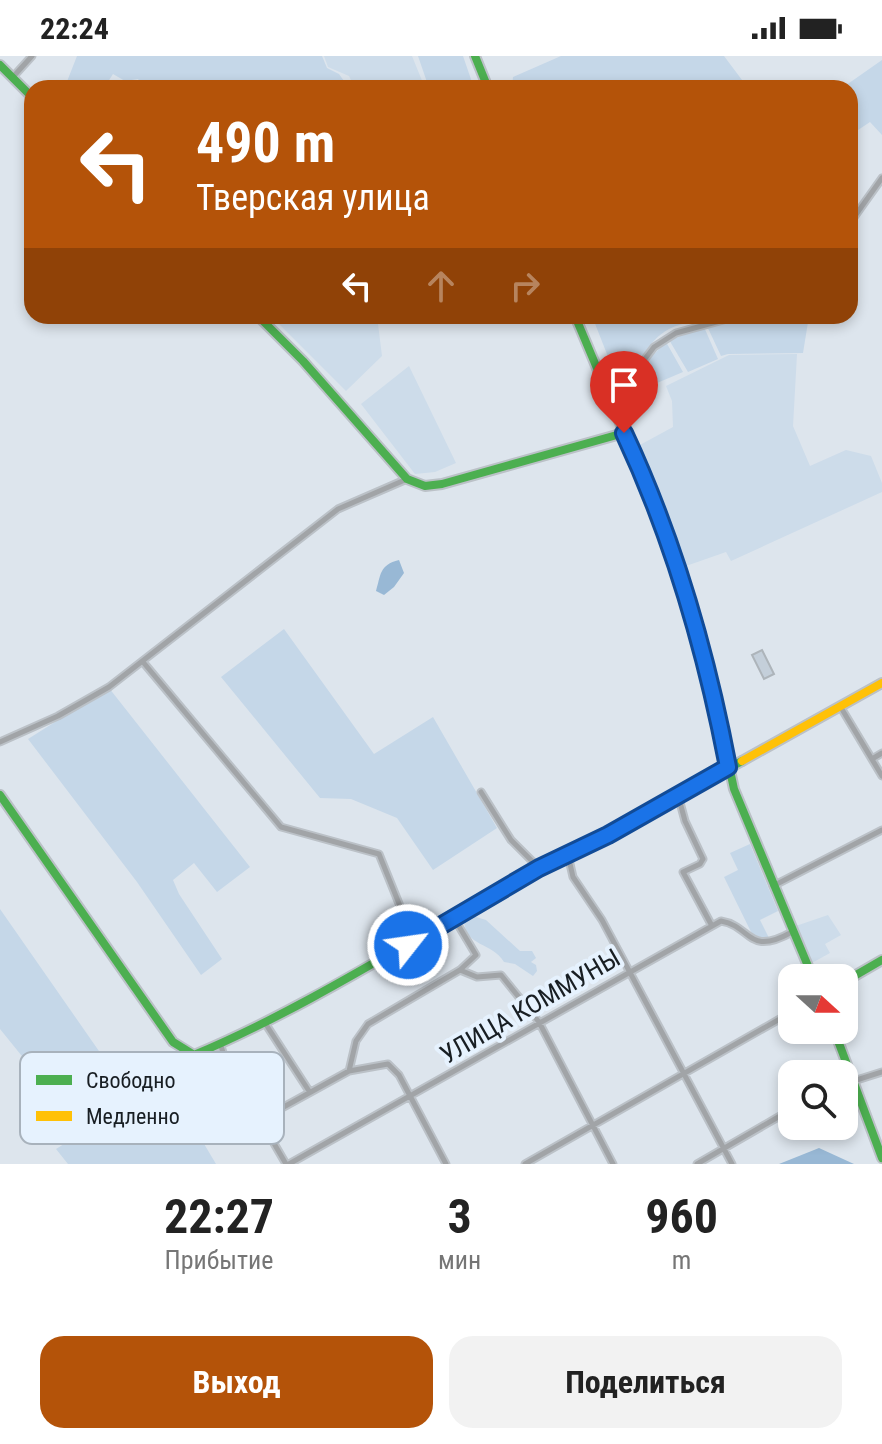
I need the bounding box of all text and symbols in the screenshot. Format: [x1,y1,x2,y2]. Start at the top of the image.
text: 22:24 [40,11,109,46]
text: 490 m [196,110,335,176]
icon: left [64,112,168,216]
text: Тверская улица [196,177,430,219]
icon: left [335,264,379,308]
icon: ahead [419,264,463,308]
icon: right [503,264,547,308]
pin [590,351,658,433]
icon: arrive [602,363,646,407]
position arrow [366,903,450,987]
street label: УЛИЦА КОММУНЫ [435,942,625,1070]
north arrow [778,964,858,1044]
map controls [778,964,858,1140]
legend [20,1052,284,1144]
button: search [778,1060,858,1140]
text: Свободно [86,1068,176,1093]
text: Медленно [86,1104,180,1129]
text: 22:27 [164,1188,274,1245]
text: 3 [448,1188,472,1245]
text: 960 [645,1188,718,1245]
text: Прибытие [165,1245,274,1275]
text: мин [438,1245,481,1275]
text: m [672,1245,691,1275]
button: Выход [40,1336,433,1428]
button: Поделиться [449,1336,842,1428]

